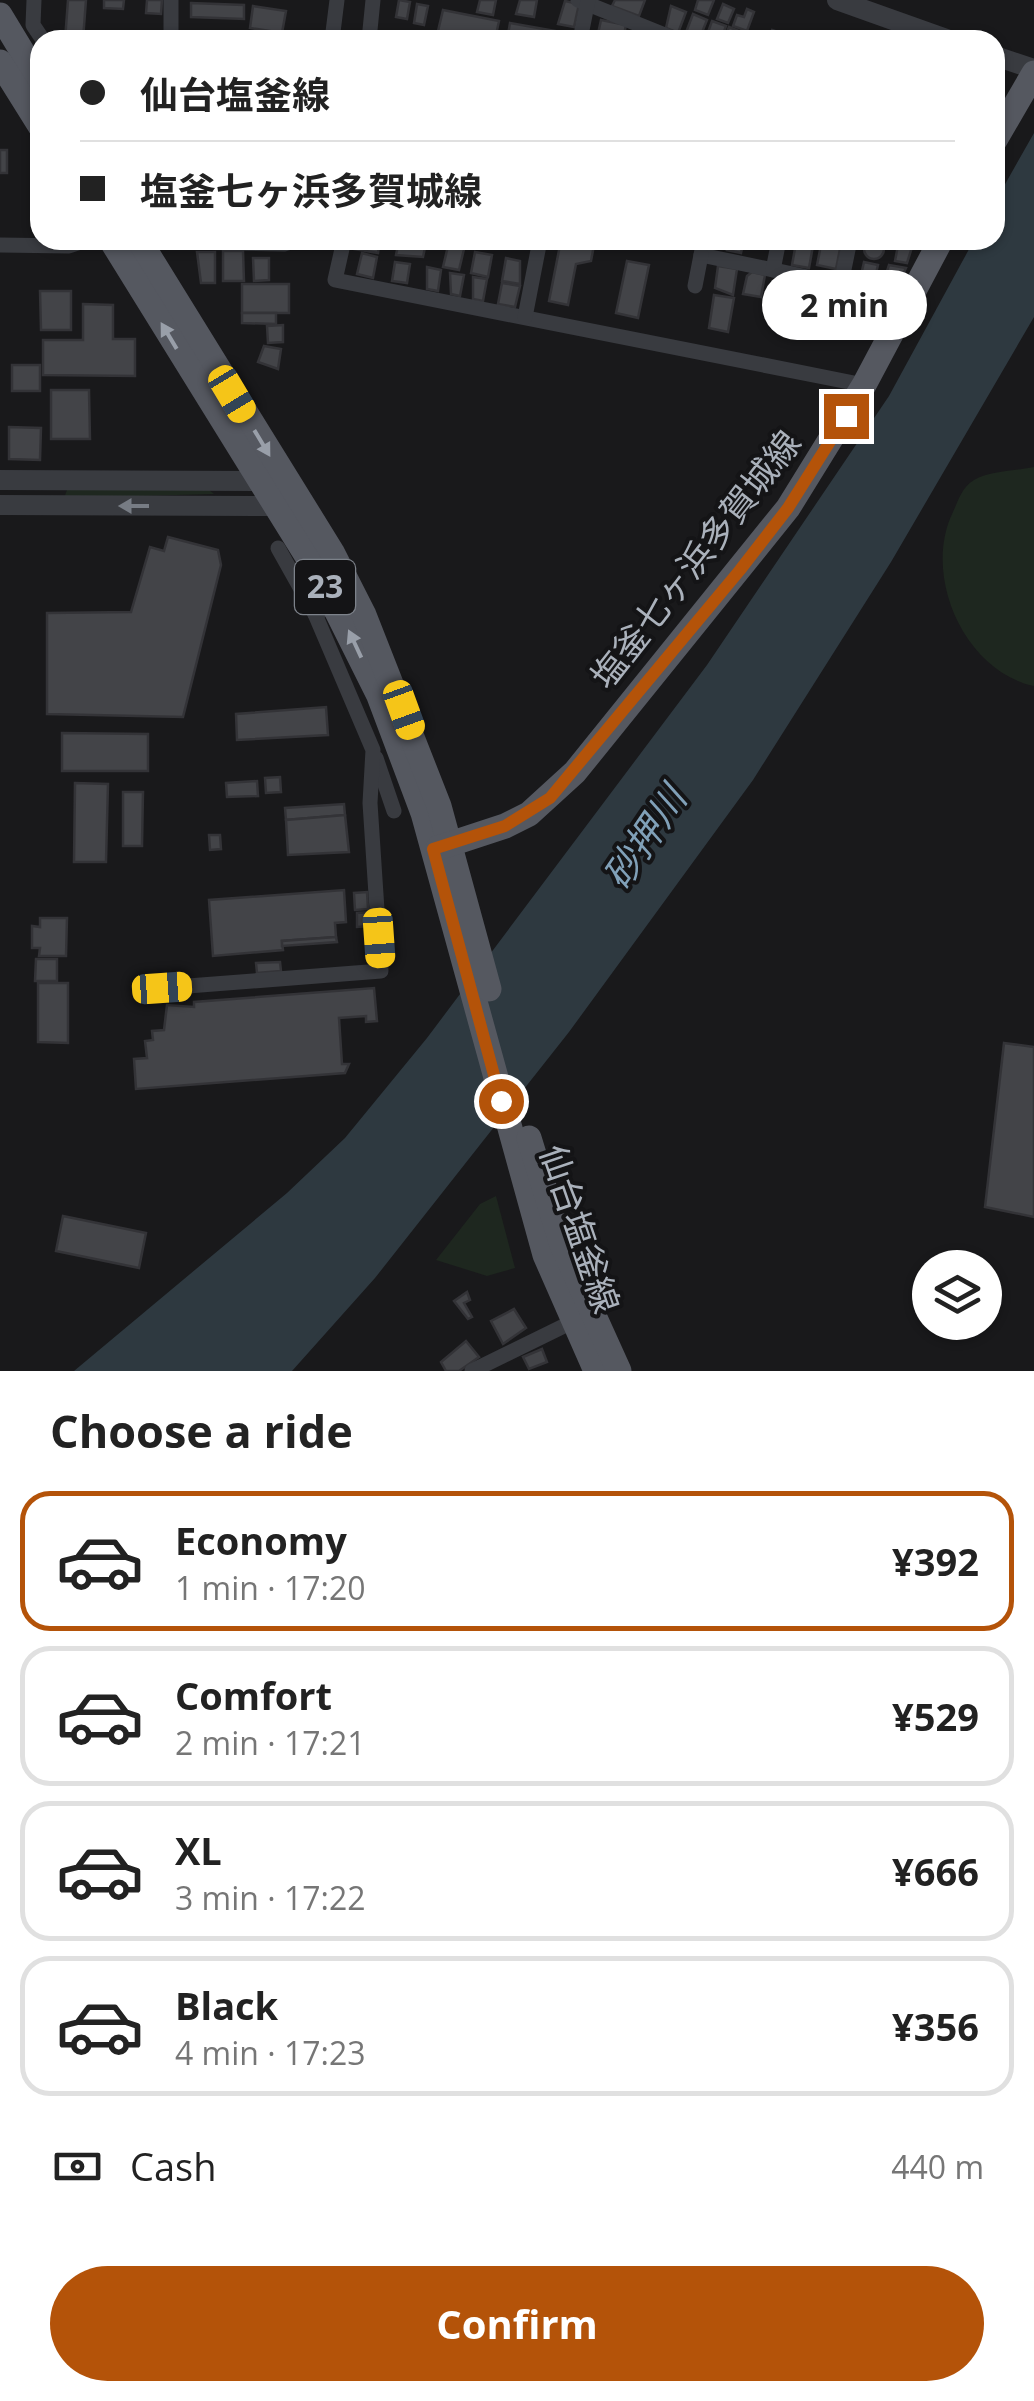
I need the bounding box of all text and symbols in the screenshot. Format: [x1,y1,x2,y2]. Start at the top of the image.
text: 仙台塩釜線 [140,68,330,120]
text: 塩釜七ヶ浜多賀城線 [140,164,482,216]
callout: 2 min [764,271,928,341]
text: 2 min [800,283,889,326]
one-way arrow [161,322,179,350]
car [204,361,260,427]
route end [824,394,869,439]
street label: 塩釜七ヶ浜多賀城線 [579,420,810,698]
one-way arrow [253,429,270,457]
one-way arrow [118,498,150,514]
road number: 23 [295,560,355,614]
one-way arrow [346,630,363,659]
car [380,677,428,743]
water label: 砂押川 [590,772,699,899]
car [362,907,396,969]
car [131,971,193,1005]
route start [479,1079,524,1124]
street label: 仙台塩釜線 [530,1138,631,1319]
map controls [912,1250,1002,1340]
button: layers [912,1250,1002,1340]
text: Choose a ride [50,1400,353,1461]
text: Economy [175,1514,347,1566]
icon: car [55,1516,145,1606]
text: ¥392 [892,1535,979,1587]
text: 1 min · 17:20 [175,1566,366,1609]
text: Comfort [175,1669,332,1721]
icon: car [55,1671,145,1761]
text: ¥529 [892,1690,979,1742]
text: 2 min · 17:21 [175,1721,366,1764]
text: XL [175,1824,222,1876]
icon: car [55,1826,145,1916]
text: ¥666 [892,1845,979,1897]
text: 3 min · 17:22 [175,1876,366,1919]
text: Black [175,1979,278,2031]
icon: car [55,1981,145,2071]
text: ¥356 [892,2000,979,2052]
text: 4 min · 17:23 [175,2031,366,2074]
icon: cash [50,2139,105,2194]
text: Cash [130,2140,216,2192]
text: 440 m [891,2145,984,2188]
button: Confirm [50,2266,984,2381]

